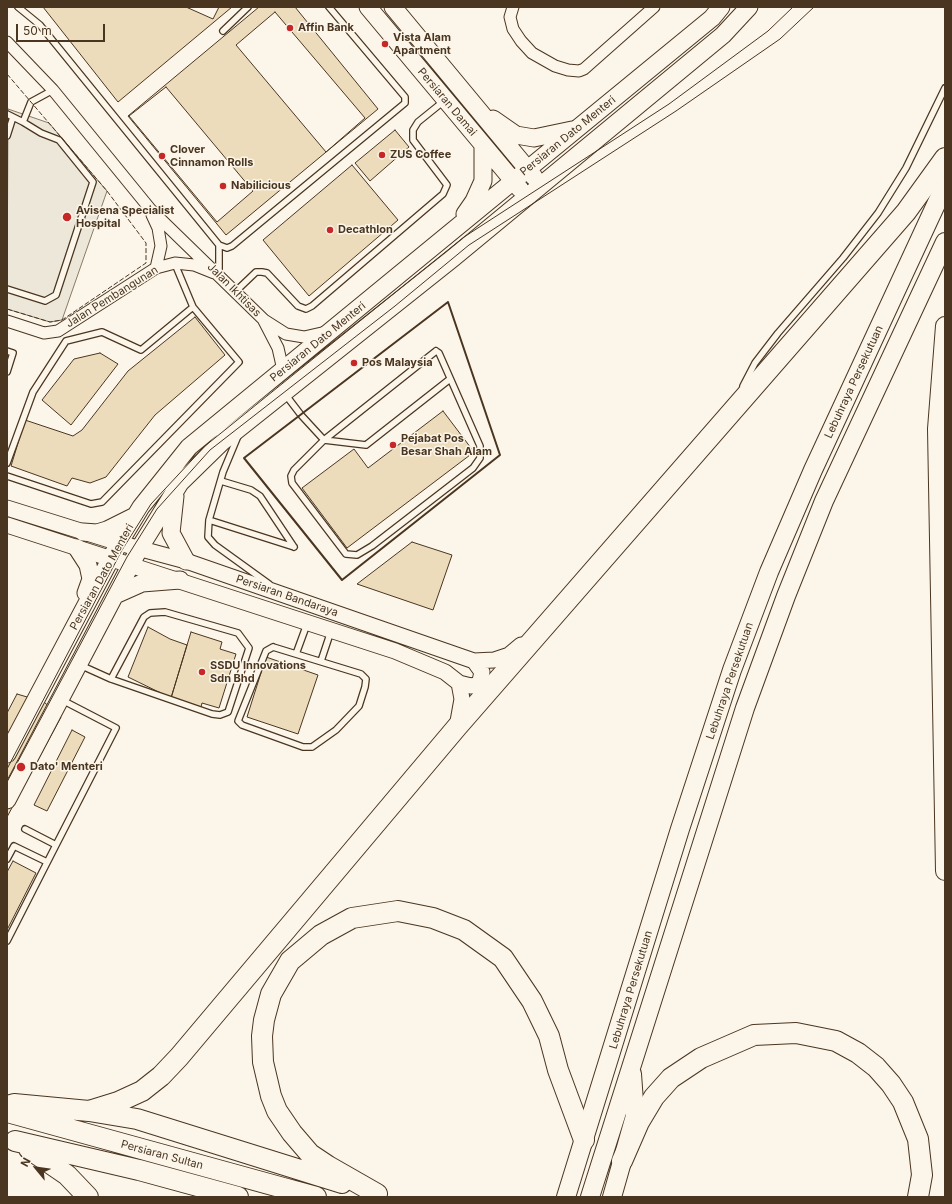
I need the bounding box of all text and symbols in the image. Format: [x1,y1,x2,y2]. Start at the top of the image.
scale bar [18,16,107,42]
place label: Affin Bank [298,21,354,35]
text: 50 m [23,23,52,38]
marker: Affin Bank [285,23,295,33]
place label: Vista Alam Apartment [393,31,451,57]
marker: Vista Alam Apartment [380,39,390,49]
street label: Persiaran Damai [415,65,479,139]
street label: Persiaran Dato Menteri [518,93,618,179]
place label: Clover Cinnamon Rolls [170,143,253,169]
place label: ZUS Coffee [390,148,451,162]
marker: ZUS Coffee [377,150,387,160]
marker: Clover Cinnamon Rolls [157,151,167,161]
place label: Nabilicious [231,179,291,193]
marker: Nabilicious [218,181,228,191]
place label: Avisena Specialist Hospital [76,204,174,230]
marker: Avisena Specialist Hospital [61,211,73,223]
place label: Decathlon [338,223,393,237]
marker: Decathlon [325,225,335,235]
street label: Jalan Ikhtisas [204,260,264,320]
street label: Jalan Pembangunan [64,263,160,331]
street label: Persiaran Dato Menteri [268,299,368,385]
street label: Lebuhraya Persekutuan [822,323,886,441]
place label: Pos Malaysia [362,356,433,370]
marker: Pos Malaysia [349,358,359,368]
place label: Pejabat Pos Besar Shah Alam [401,432,492,458]
marker: Pejabat Pos Besar Shah Alam [388,440,398,450]
street label: Persiaran Dato Menteri [67,522,137,632]
street label: Persiaran Bandaraya [234,572,340,620]
street label: Lebuhraya Persekutuan [704,621,756,741]
place label: SSDU Innovations Sdn Bhd [210,659,306,685]
marker: SSDU Innovations Sdn Bhd [197,667,207,677]
place label: Dato' Menteri [30,760,103,774]
marker: Dato' Menteri [15,761,27,773]
street label: Lebuhraya Persekutuan [607,929,655,1051]
street label: Persiaran Sultan [119,1138,205,1172]
north arrow [16,1148,56,1188]
text: N [17,1155,34,1169]

